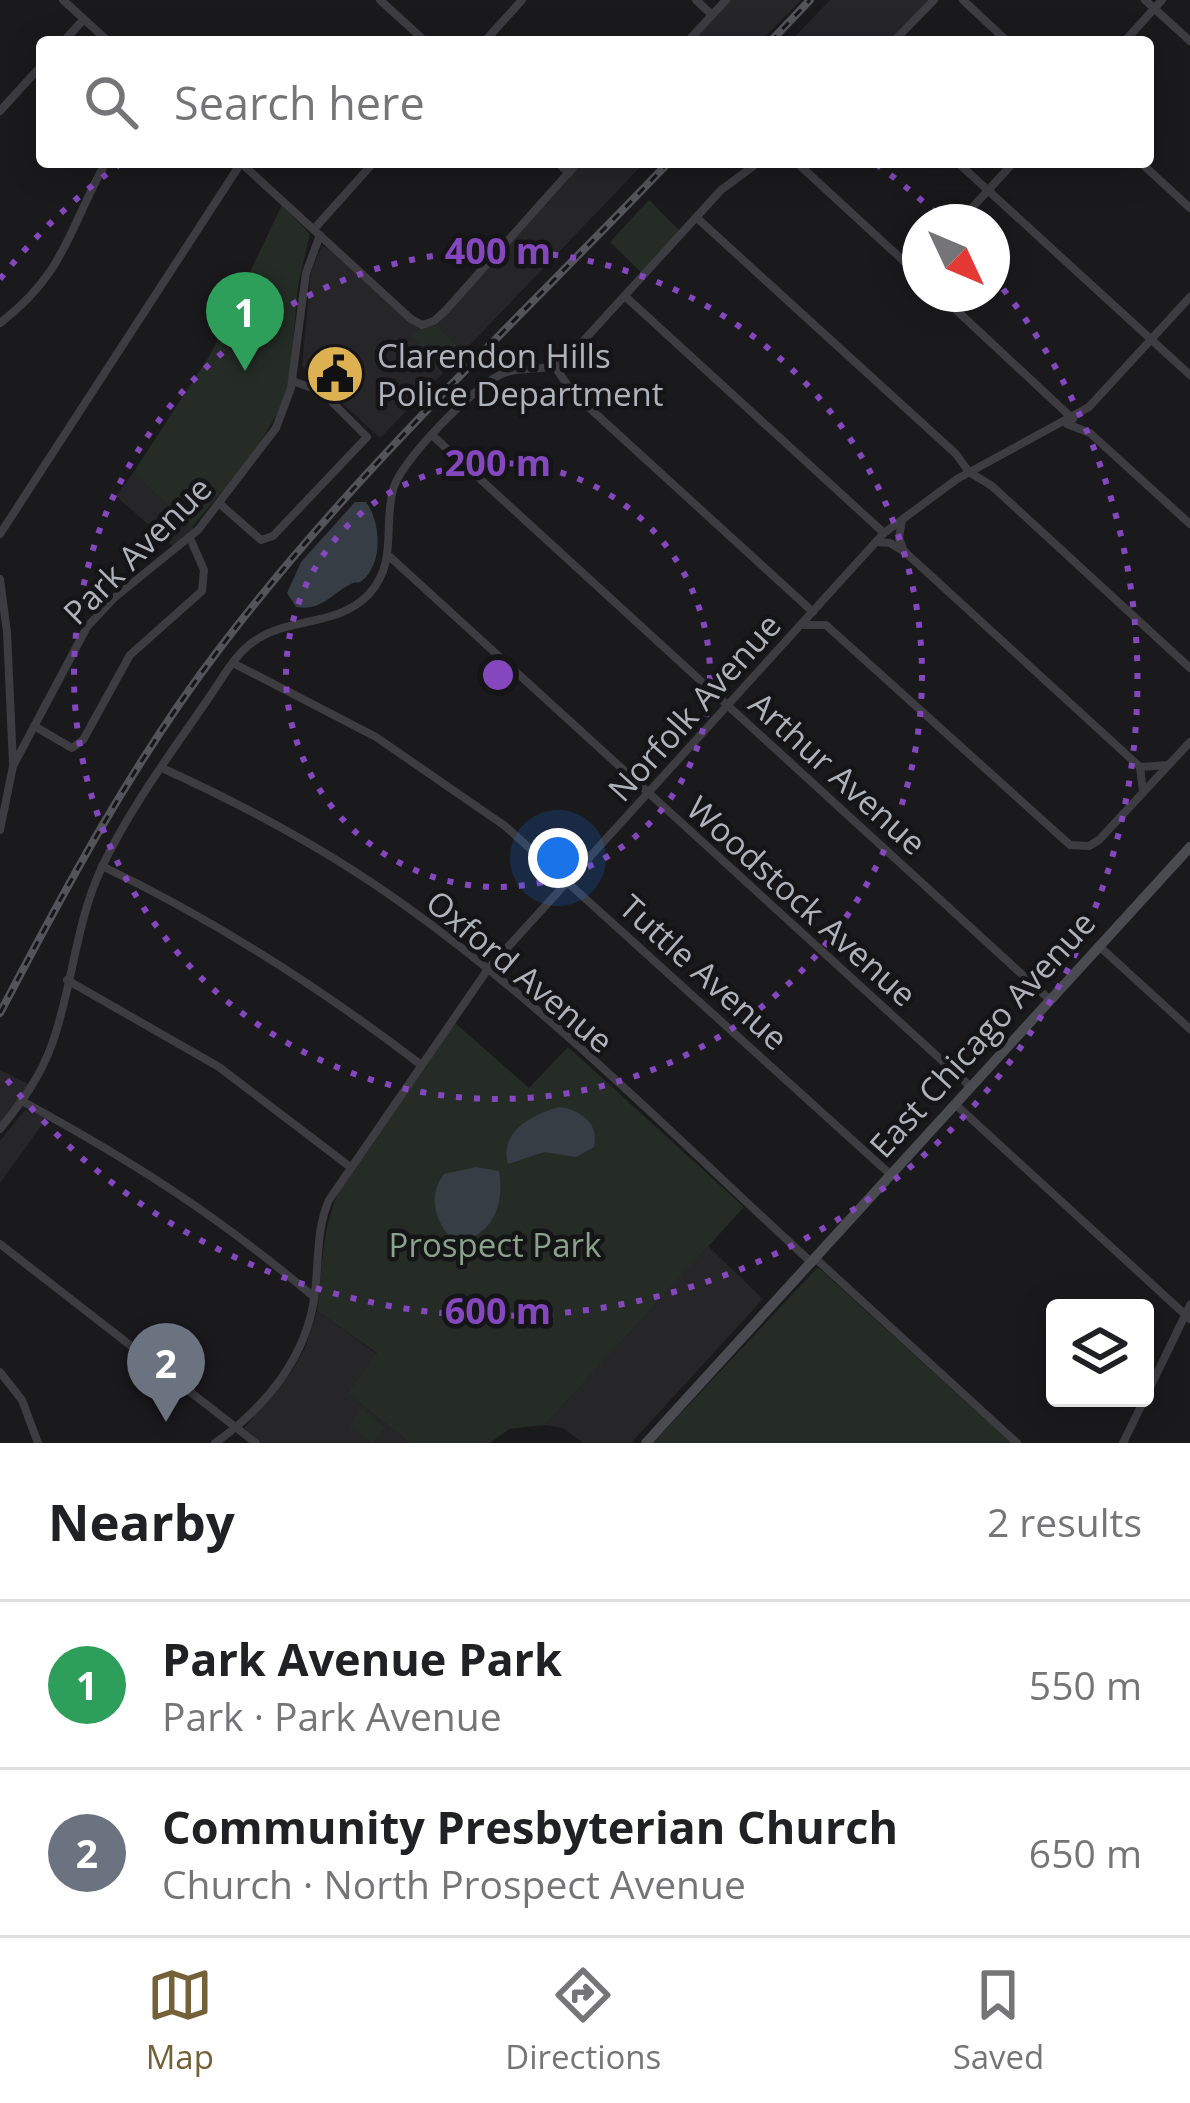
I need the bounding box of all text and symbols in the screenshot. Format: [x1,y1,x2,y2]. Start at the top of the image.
search box [36,36,1154,168]
icon: search [78,69,144,135]
text: Search here [174,72,425,133]
north arrow [902,204,1010,312]
text: 400 m [445,226,551,275]
pin: 1 [206,272,284,371]
place label: Clarendon Hills Police Department [377,333,664,416]
public building icon: Clarendon Hills Police Department [304,343,366,405]
text: 200 m [445,438,551,487]
street label: Park Avenue [53,466,221,634]
street label: Norfolk Avenue [598,603,790,811]
centre of rings [477,654,519,696]
street label: Arthur Avenue [740,681,936,865]
street label: Woodstock Avenue [678,786,926,1016]
your location [528,828,588,888]
street label: Oxford Avenue [417,880,623,1062]
street label: Tuttle Avenue [610,884,798,1060]
street label: East Chicago Avenue [859,901,1105,1167]
park label: Prospect Park [389,1222,602,1267]
text: 600 m [445,1286,551,1335]
map controls [1046,1299,1154,1407]
button: layers [1046,1299,1154,1407]
pin: 2 [127,1323,205,1422]
text: Nearby [48,1486,235,1556]
text: 2 results [987,1495,1142,1548]
text: Park Avenue Park [162,1628,562,1689]
text: 1 [76,1658,98,1711]
text: 550 m [1029,1658,1142,1711]
text: Park · Park Avenue [162,1689,502,1742]
text: Community Presbyterian Church [162,1796,898,1857]
text: 2 [76,1826,98,1879]
text: 650 m [1029,1826,1142,1879]
text: Church · North Prospect Avenue [162,1857,746,1910]
tab: Map [146,1962,214,2079]
tab: Directions [505,1962,661,2079]
tab: Saved [953,1962,1044,2079]

